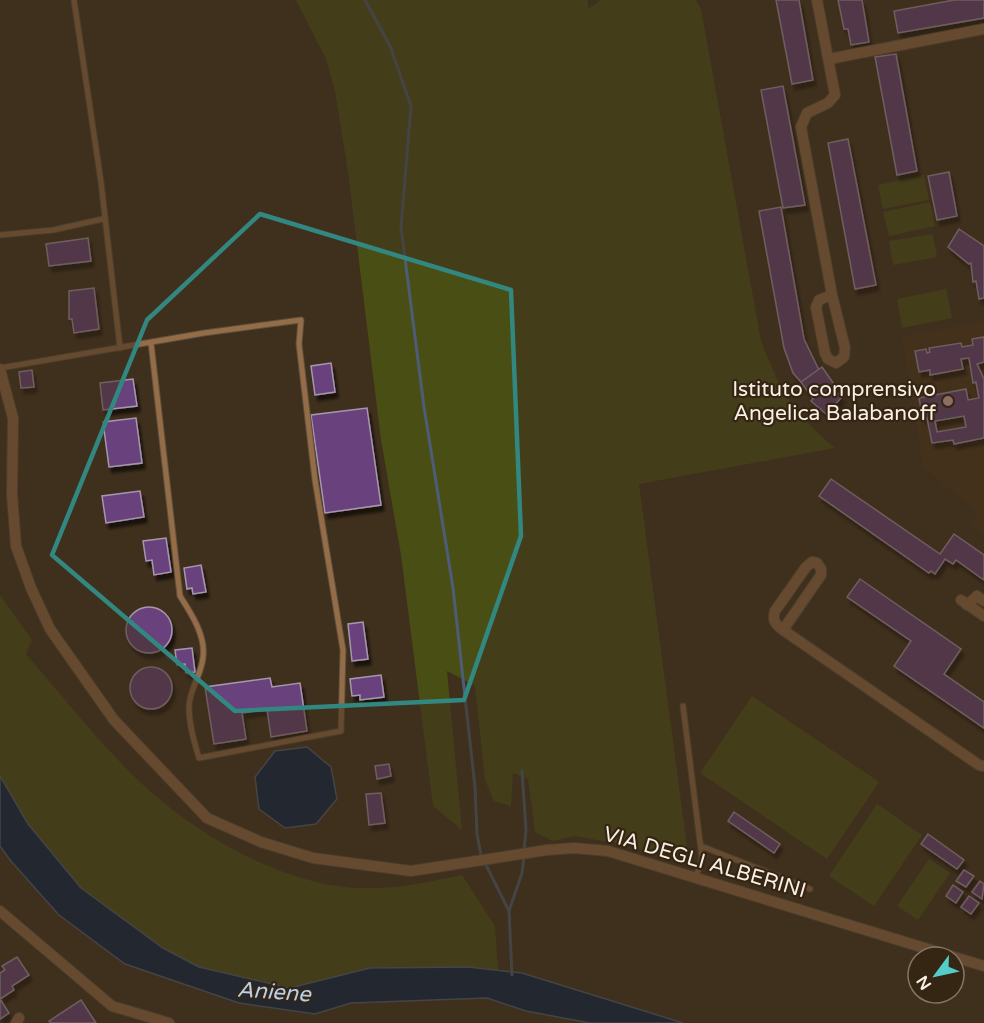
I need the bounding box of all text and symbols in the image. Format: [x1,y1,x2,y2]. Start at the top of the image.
place label: Istituto comprensivo Angelica Balabanoff [732,377,937,426]
marker: Istituto comprensivo Angelica Balabanoff [941,394,955,408]
street label: VIA DEGLI ALBERINI [601,822,809,903]
north arrow [906,945,966,1005]
text: N [912,972,936,993]
water label: Aniene [236,976,313,1008]

